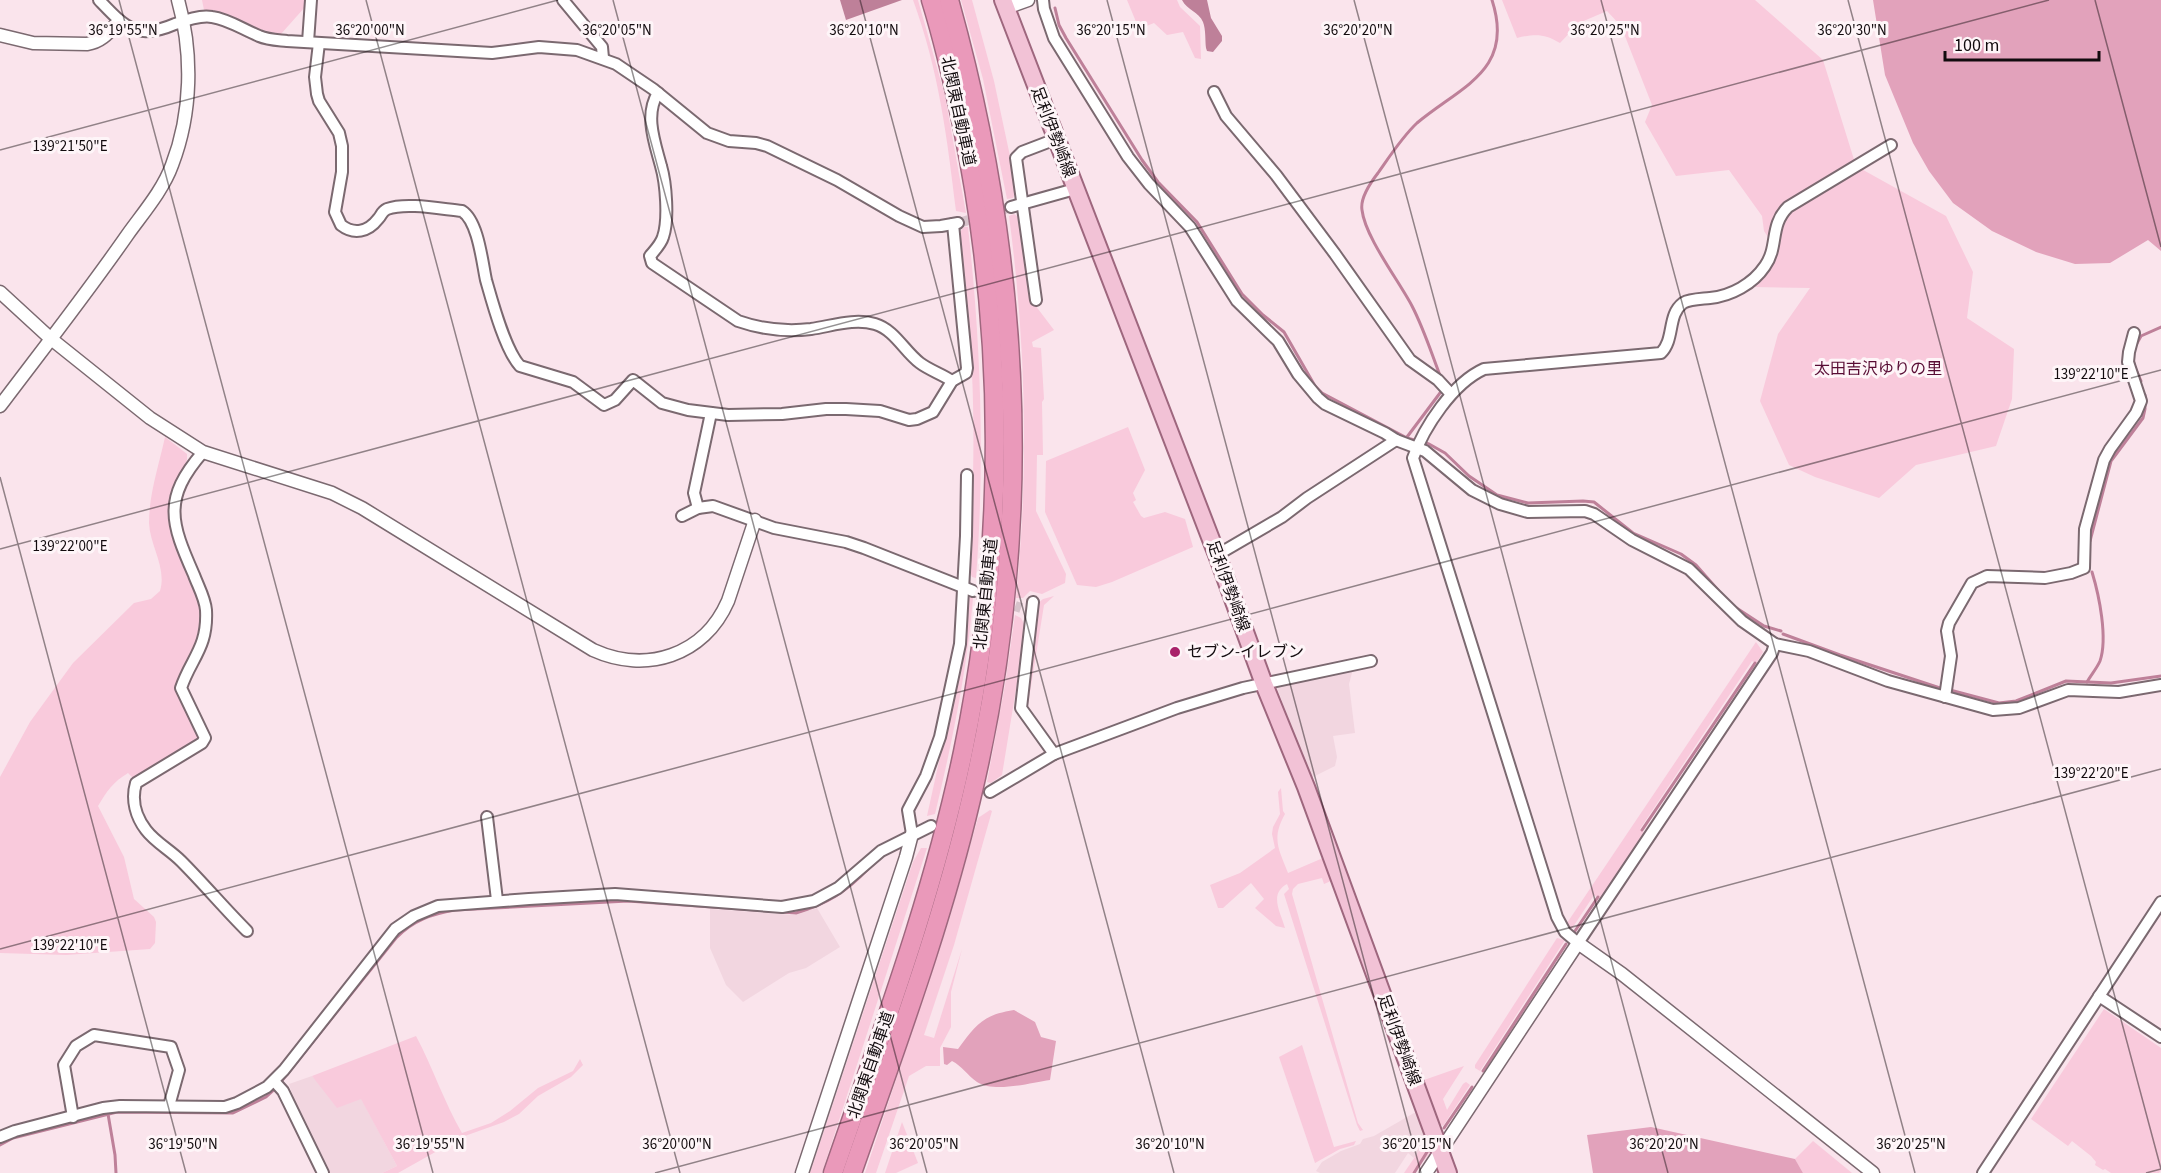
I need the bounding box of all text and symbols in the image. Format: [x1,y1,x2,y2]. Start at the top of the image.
text: 36°19'55"N [88,20,158,41]
text: 36°20'00"N [335,20,405,41]
text: 36°20'05"N [582,20,652,41]
text: 36°20'10"N [829,20,899,41]
text: 36°20'15"N [1076,20,1146,41]
text: 36°20'20"N [1323,20,1393,41]
text: 36°20'25"N [1570,20,1640,41]
text: 36°20'30"N [1817,20,1887,41]
scale bar [1945,24,2100,62]
text: 100 m [1954,33,1999,58]
street label: 北関東自動車道 [936,54,980,168]
street label: 足利伊勢崎線 [1026,83,1080,181]
text: 139°21'50"E [32,136,108,157]
park label: 太田吉沢ゆりの里 [1814,358,1942,380]
text: 139°22'10"E [2053,364,2129,385]
text: 139°22'00"E [32,536,108,557]
street label: 北関東自動車道 [969,537,1003,651]
street label: 足利伊勢崎線 [1201,537,1255,635]
place label: セブン-イレブン [1187,641,1304,663]
marker: セブン-イレブン [1168,645,1182,659]
text: 139°22'20"E [2053,763,2129,784]
text: 139°22'10"E [32,935,108,956]
street label: 足利伊勢崎線 [1372,991,1426,1089]
street label: 北関東自動車道 [842,1008,900,1122]
text: 36°19'50"N [148,1134,218,1155]
text: 36°19'55"N [395,1134,465,1155]
text: 36°20'00"N [642,1134,712,1155]
text: 36°20'05"N [889,1134,959,1155]
text: 36°20'10"N [1135,1134,1205,1155]
text: 36°20'15"N [1382,1134,1452,1155]
text: 36°20'20"N [1629,1134,1699,1155]
text: 36°20'25"N [1876,1134,1946,1155]

